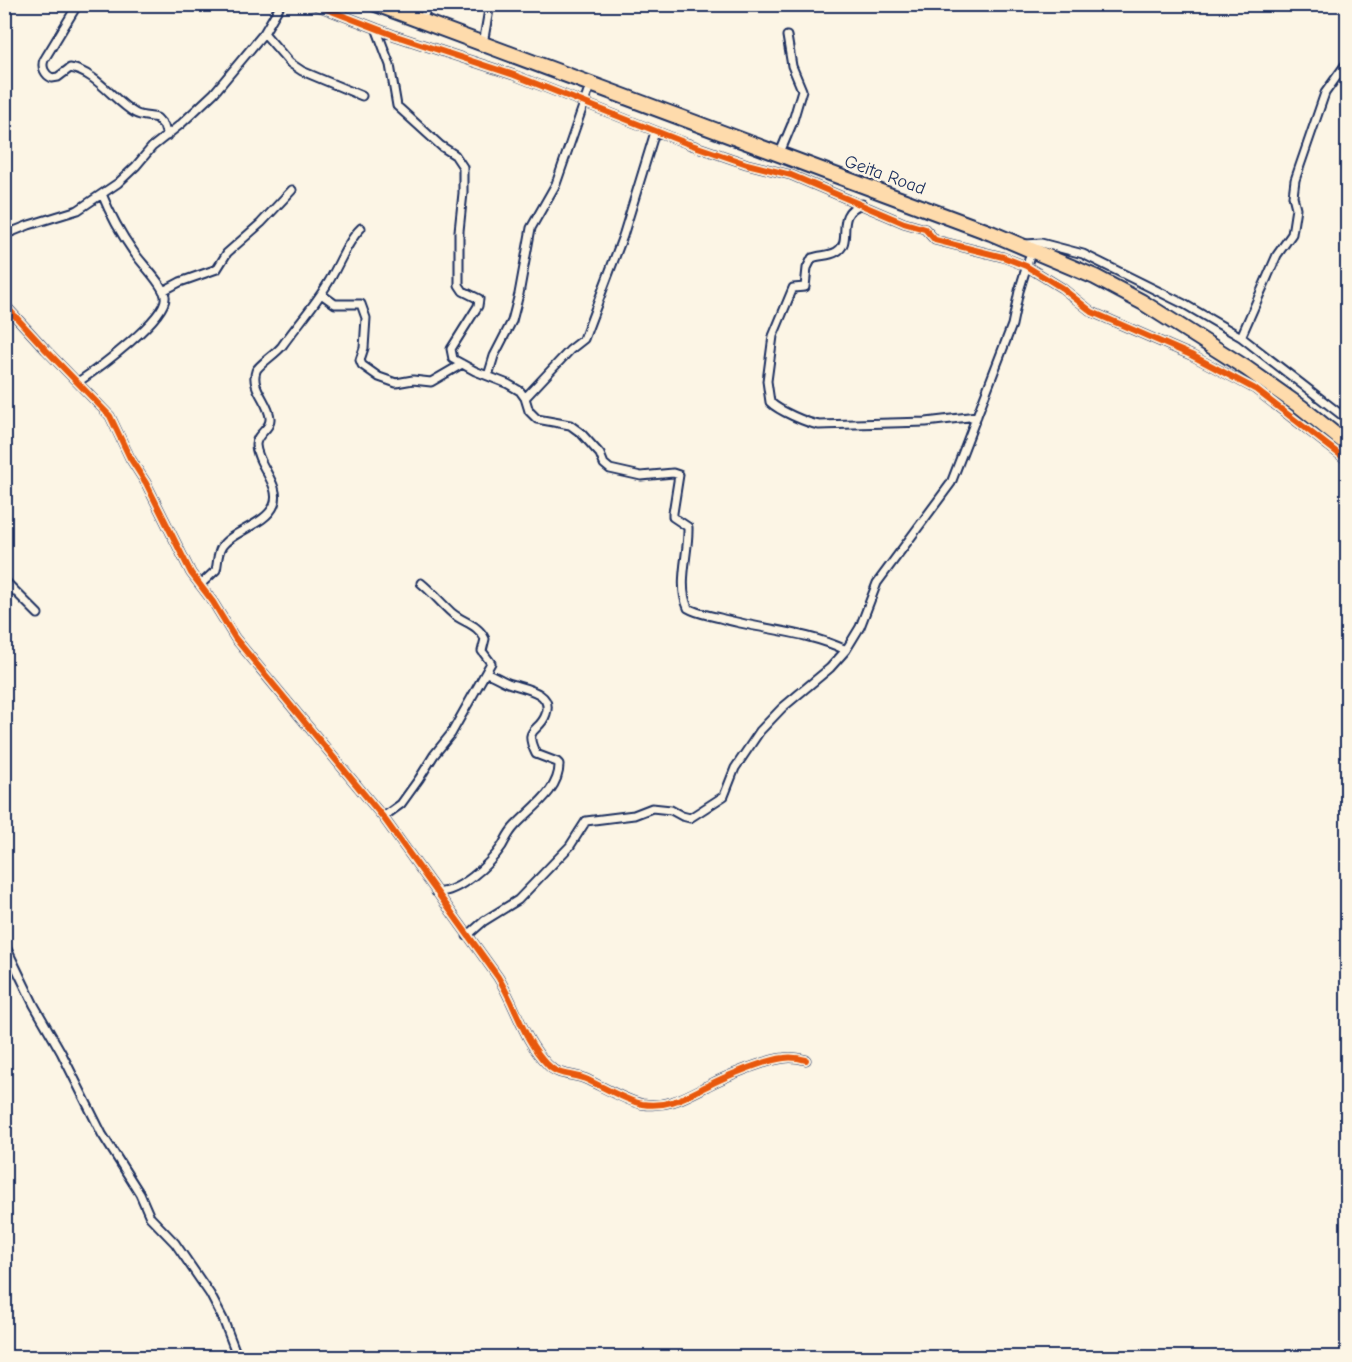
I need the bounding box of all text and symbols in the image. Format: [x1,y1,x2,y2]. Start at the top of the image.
street label: Geita Road [842,151,928,199]

